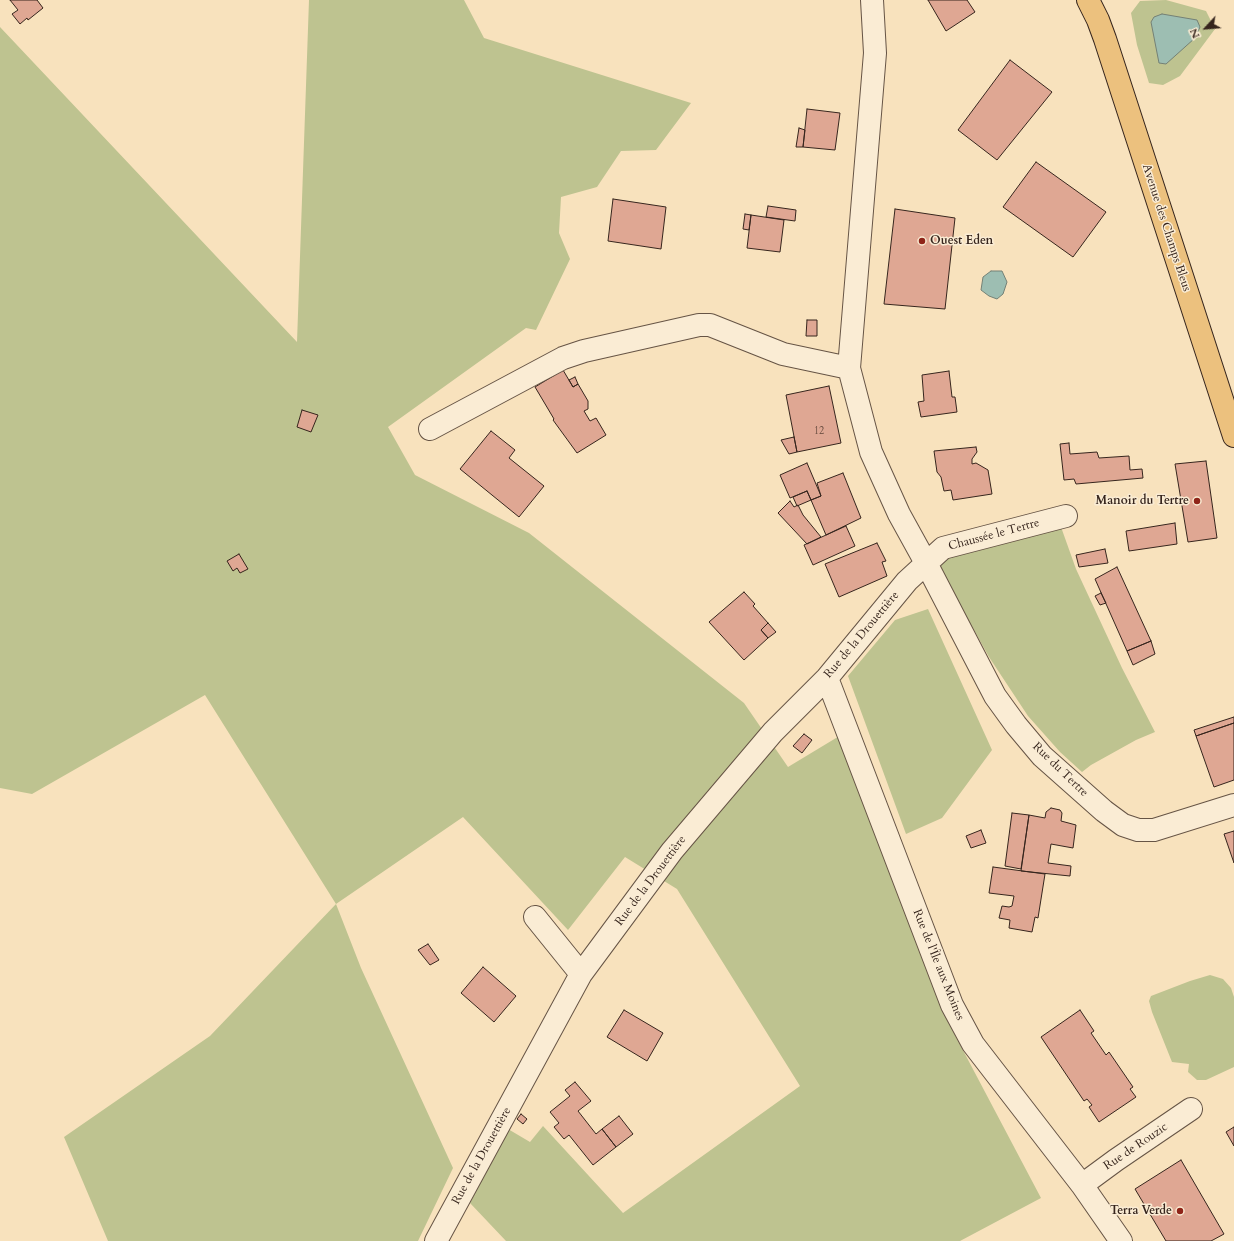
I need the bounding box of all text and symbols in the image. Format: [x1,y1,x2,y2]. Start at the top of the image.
north arrow [1186,8,1226,48]
text: N [1186,26,1204,41]
street label: Avenue des Champs Bleus [1139,162,1193,294]
place label: Ouest Eden [930,234,993,248]
marker: Ouest Eden [917,236,927,246]
house number: 12 [814,426,824,438]
place label: Manoir du Tertre [1095,494,1189,508]
marker: Manoir du Tertre [1192,496,1202,506]
street label: Chaussée le Tertre [947,516,1041,554]
street label: Rue de la Drouettière [821,589,903,681]
street label: Rue du Tertre [1029,740,1091,800]
street label: Rue de la Drouettière [612,833,690,929]
street label: Rue de l'Île aux Moines [909,907,967,1023]
street label: Rue de la Drouettière [449,1105,515,1207]
street label: Rue de Rouzic [1101,1120,1171,1174]
place label: Terra Verde [1110,1204,1172,1218]
marker: Terra Verde [1175,1206,1185,1216]

